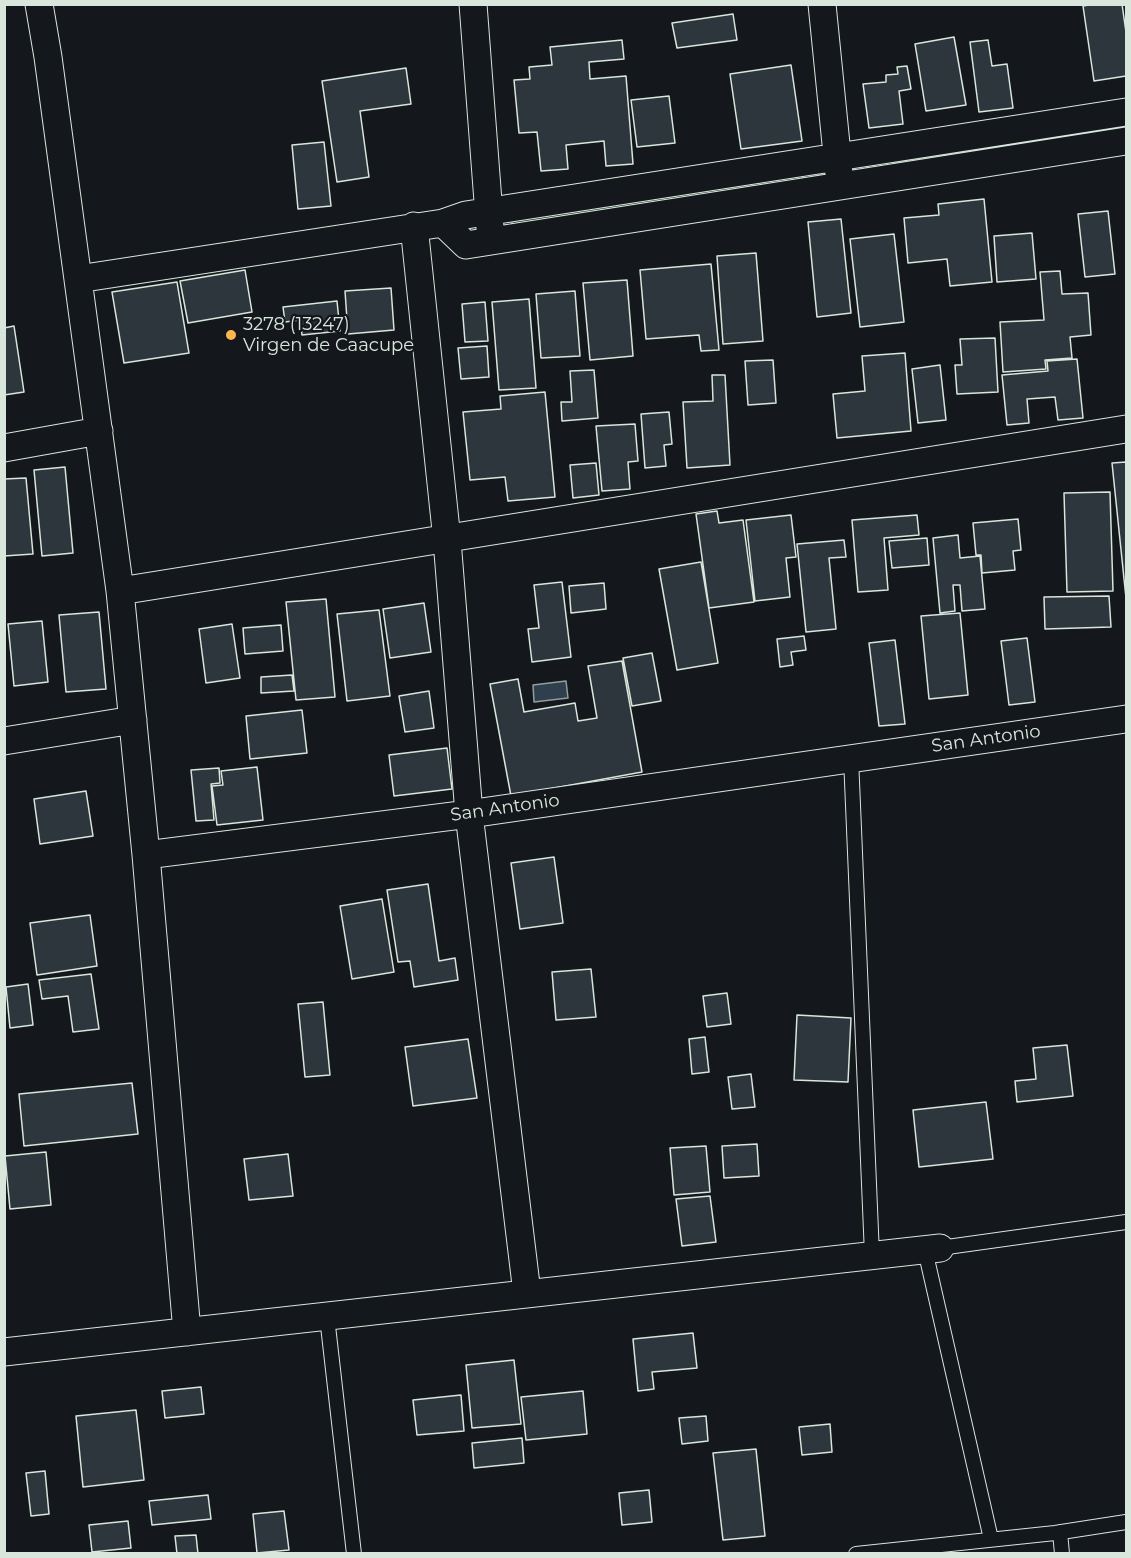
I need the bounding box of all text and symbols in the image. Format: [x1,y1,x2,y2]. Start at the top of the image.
place label: 3278 (13247) Virgen de Caacupe [243,314,414,356]
marker: 3278 (13247) Virgen de Caacupe [224,328,238,342]
street label: San Antonio [930,721,1042,757]
street label: San Antonio [449,790,561,826]

